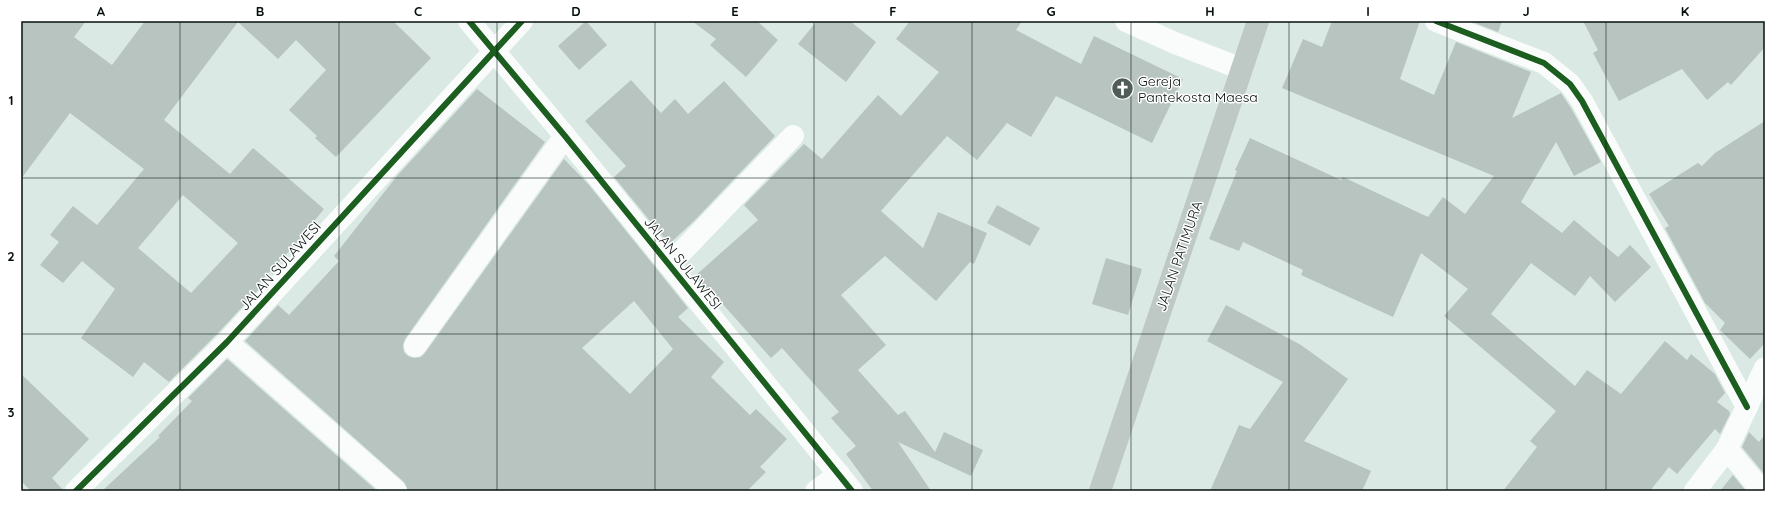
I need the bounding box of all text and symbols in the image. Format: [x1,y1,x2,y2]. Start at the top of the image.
text: A [97,3,106,19]
text: B [256,3,264,19]
text: C [414,3,422,19]
text: D [571,3,581,19]
text: E [731,3,739,19]
text: F [889,3,897,19]
text: G [1046,3,1056,19]
text: H [1205,3,1215,19]
text: I [1366,3,1370,19]
text: J [1522,3,1530,19]
text: K [1681,3,1690,19]
place label: Gereja Pantekosta Maesa [1138,72,1258,106]
church icon: Gereja Pantekosta Maesa [1110,76,1136,102]
text: 1 [8,92,14,108]
street label: JALAN PATIMURA [1152,198,1206,314]
street label: JALAN SULAWESI [640,213,726,313]
street label: JALAN SULAWESI [235,218,325,314]
text: 2 [7,248,15,264]
text: 3 [8,404,15,420]

